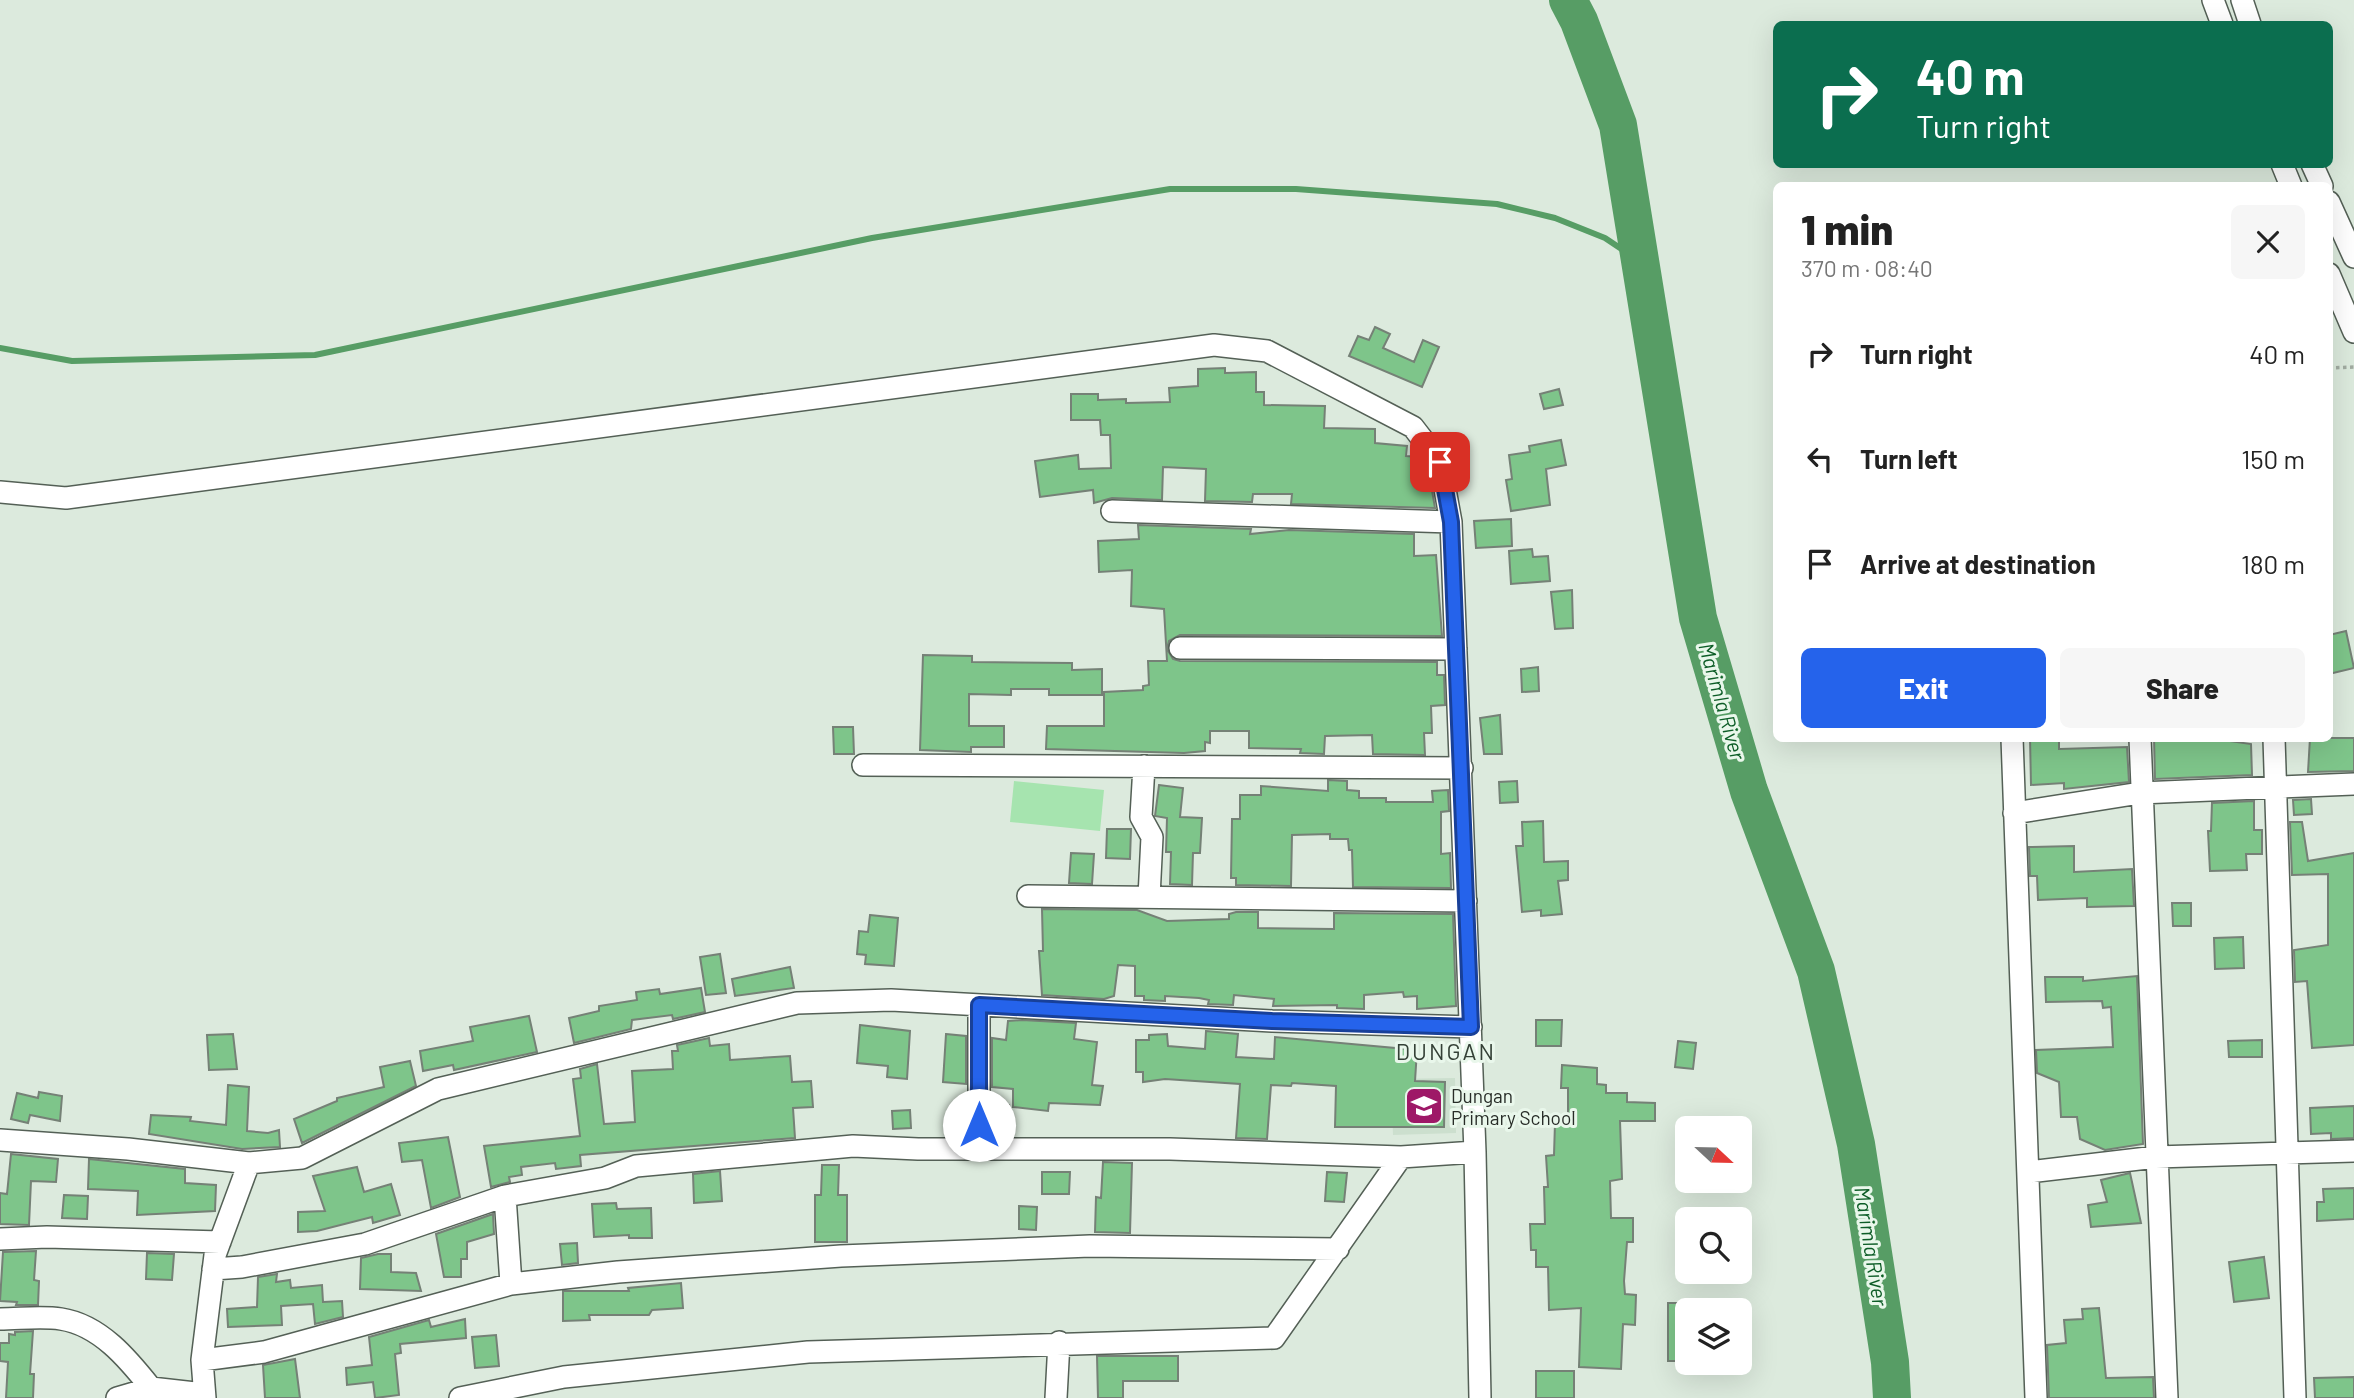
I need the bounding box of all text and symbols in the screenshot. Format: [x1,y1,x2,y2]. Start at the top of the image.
text: 40 m [1916,46,2024,105]
icon: right [1801,49,1892,140]
text: Turn right [1916,106,2051,144]
text: 1 min [1801,203,1893,253]
button: close [2231,205,2305,279]
text: 370 m · 08:40 [1801,254,1933,282]
icon: right [1801,335,1839,373]
text: Turn right [1860,338,1973,369]
text: 40 m [2249,338,2305,369]
pin [1410,432,1470,492]
icon: left [1801,440,1839,478]
icon: arrive [1421,443,1459,481]
text: Turn left [1860,443,1958,474]
text: 150 m [2241,443,2305,474]
icon: arrive [1801,545,1839,583]
text: Arrive at destination [1860,548,2096,579]
text: 180 m [2241,548,2305,579]
water label: Marimla River [1694,640,1752,763]
button: Exit [1801,648,2046,728]
button: Share [2060,648,2305,728]
district label: DUNGAN [1396,1037,1496,1065]
place label: Dungan Primary School [1451,1084,1576,1129]
school or university icon: Dungan Primary School [1403,1085,1445,1127]
position arrow [942,1088,1016,1162]
north arrow [1675,1116,1752,1194]
map controls [1675,1116,1752,1375]
water label: Marimla River [1850,1185,1894,1308]
button: search [1675,1207,1752,1284]
button: layers [1675,1298,1752,1375]

